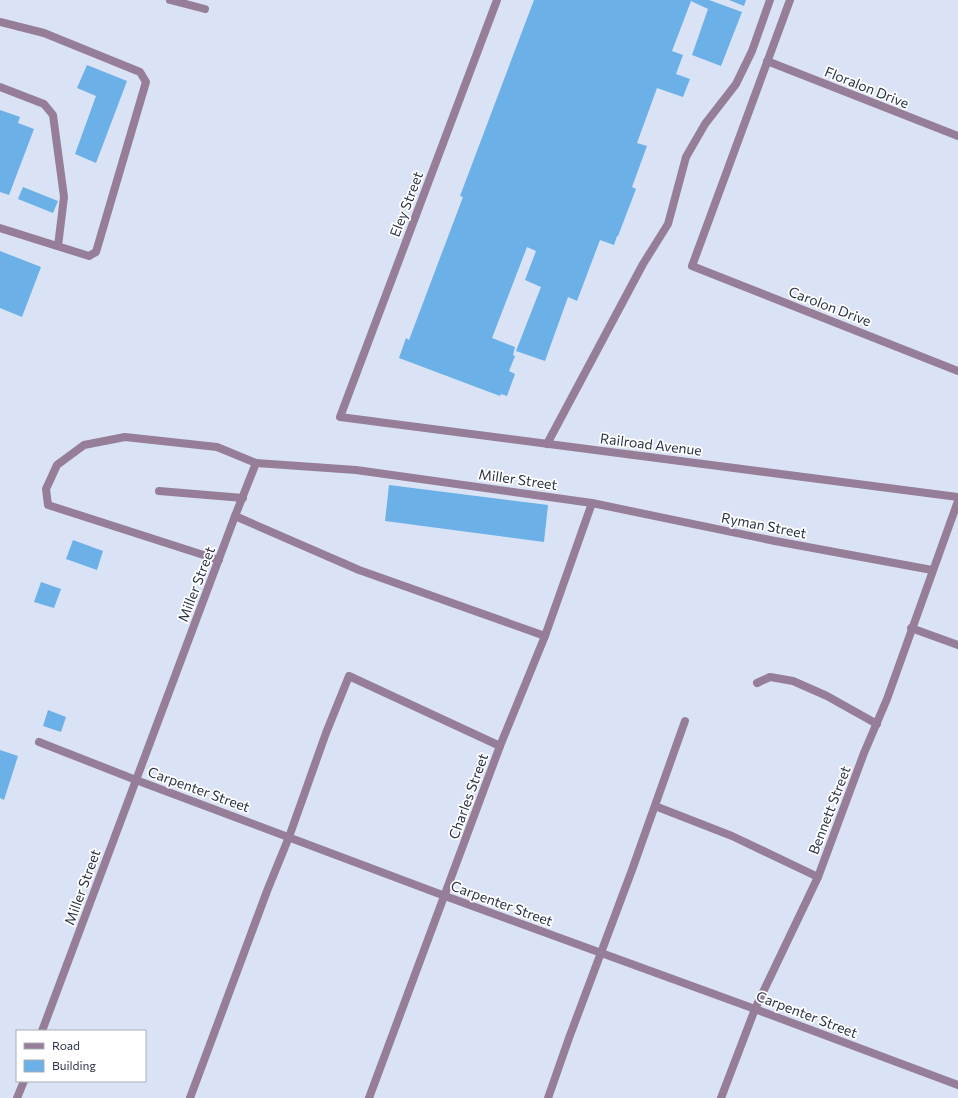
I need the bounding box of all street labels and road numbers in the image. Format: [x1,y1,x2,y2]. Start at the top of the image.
street label: Floralon Drive [822,62,912,112]
street label: Eley Street [386,169,426,239]
street label: Carolon Drive [786,282,874,330]
street label: Railroad Avenue [599,429,703,459]
street label: Miller Street [478,465,559,493]
street label: Ryman Street [720,508,808,542]
street label: Miller Street [174,544,218,624]
street label: Charles Street [445,751,491,841]
street label: Carpenter Street [146,763,252,815]
street label: Bennett Street [804,763,854,857]
street label: Miller Street [60,847,104,927]
street label: Carpenter Street [449,877,555,929]
street label: Carpenter Street [754,987,860,1041]

